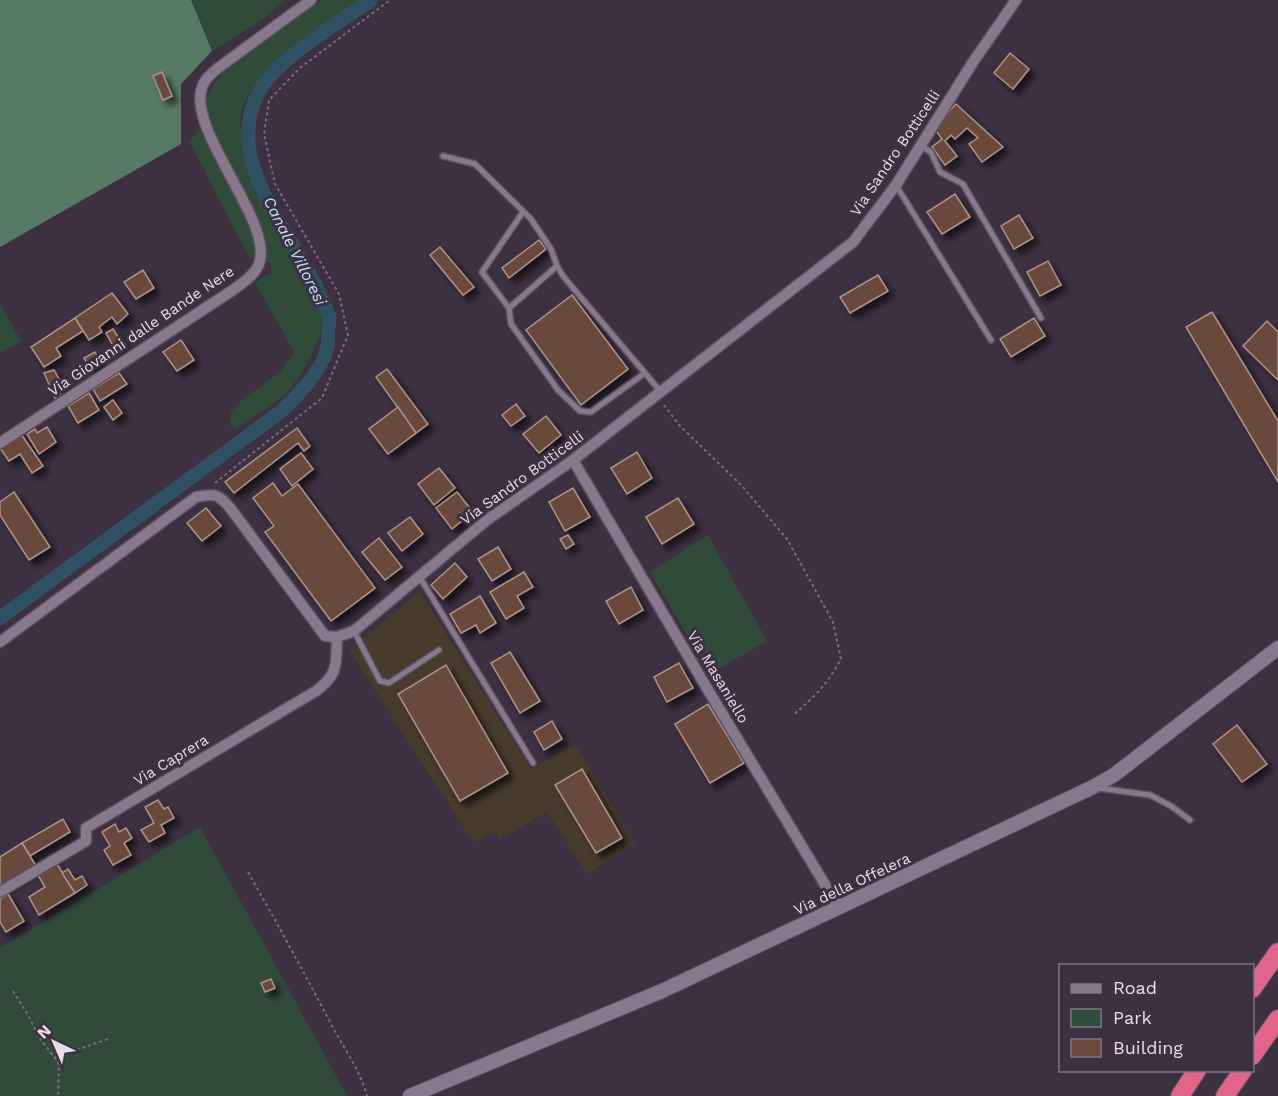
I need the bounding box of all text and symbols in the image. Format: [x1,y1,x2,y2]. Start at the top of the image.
street label: Via Sandro Botticelli [846,87,944,219]
water label: Canale Villoresi [259,194,331,309]
street label: Via Giovanni dalle Bande Nere [45,262,237,400]
street label: Via Sandro Botticelli [457,427,587,529]
street label: Via Masaniello [683,627,753,727]
street label: Via Caprera [130,730,212,789]
street label: Via della Offelera [791,849,914,919]
legend [1059,964,1254,1072]
text: Road [1113,977,1157,998]
text: Park [1113,1007,1152,1028]
north arrow [24,1012,84,1072]
text: N [33,1021,55,1043]
text: Building [1113,1037,1183,1058]

